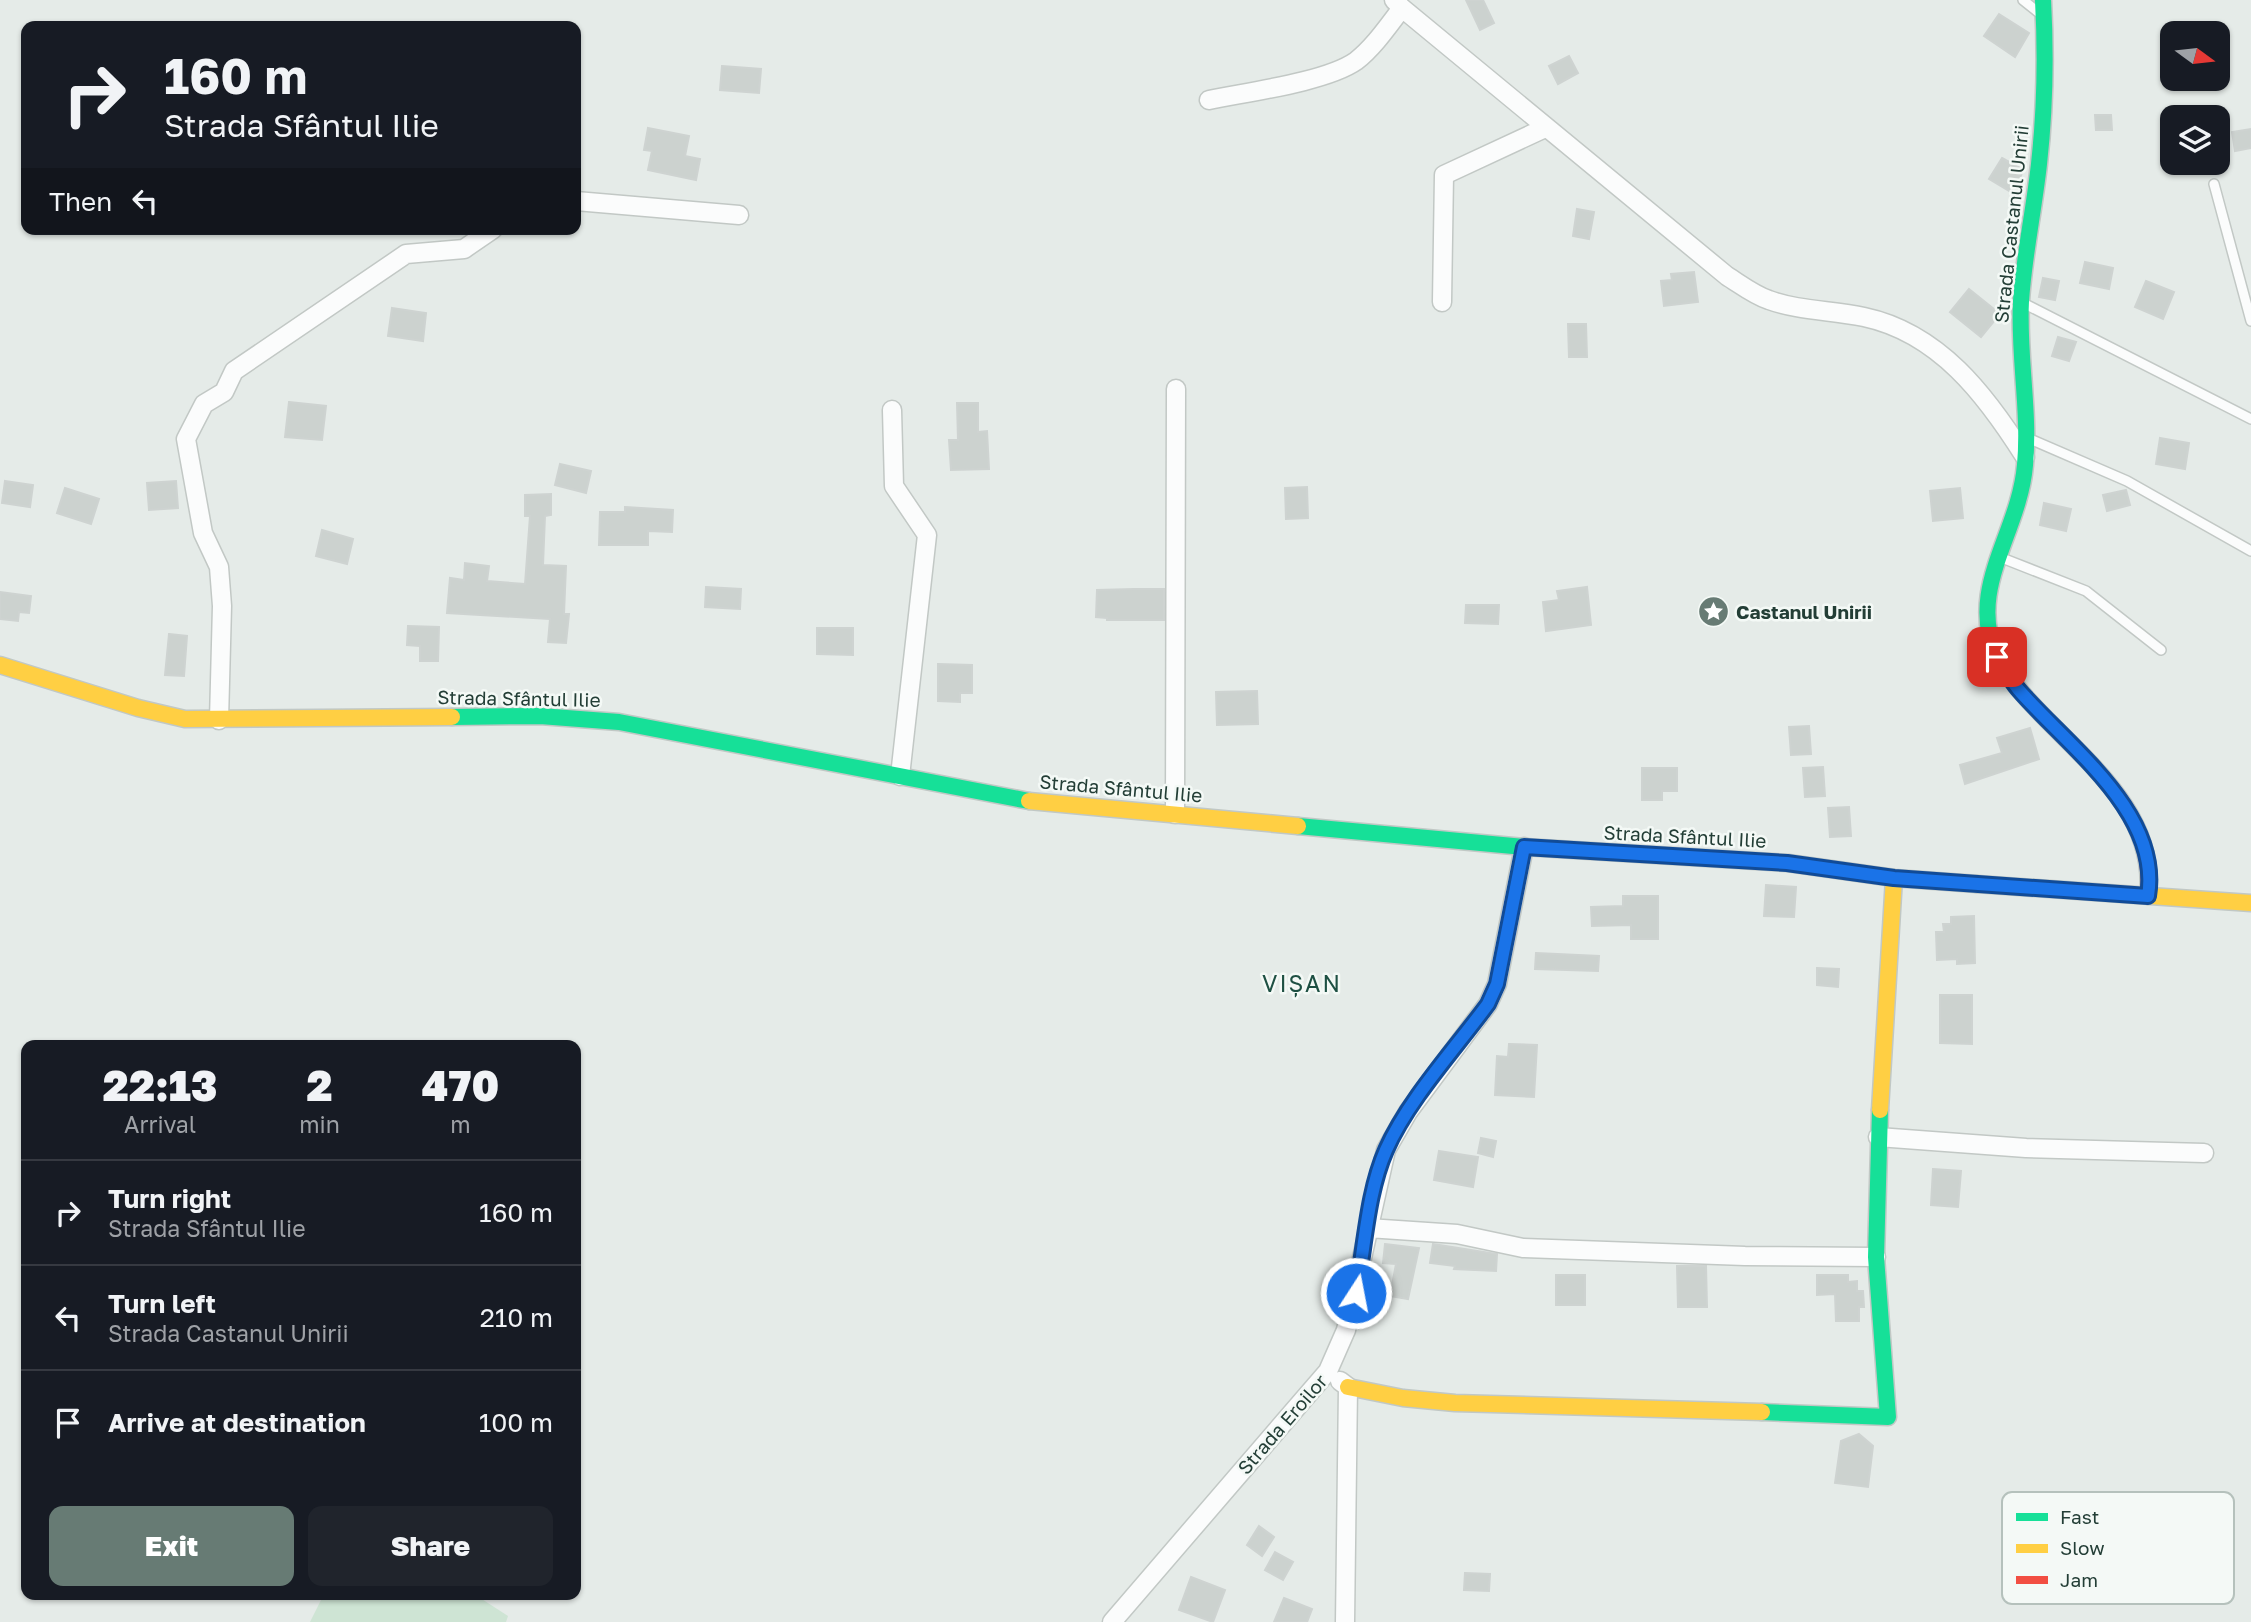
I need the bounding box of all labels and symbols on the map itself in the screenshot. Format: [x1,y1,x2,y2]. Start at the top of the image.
north arrow [2160,21,2230,91]
street label: Strada Castanul Unirii [1989,124,2033,324]
place icon: Castanul Unirii [1696,594,1730,628]
place label: Castanul Unirii [1736,600,1872,623]
pin [1967,627,2027,687]
street label: Strada Sfântul Ilie [437,685,601,711]
street label: Strada Sfântul Ilie [1039,769,1203,807]
street label: Strada Sfântul Ilie [1603,820,1767,852]
district label: VIȘAN [1262,969,1342,998]
position arrow [1319,1256,1393,1330]
street label: Strada Eroilor [1232,1369,1332,1479]
legend [2002,1492,2234,1604]
text: Fast [2060,1505,2099,1528]
text: Slow [2060,1536,2105,1559]
text: Jam [2060,1568,2098,1591]

